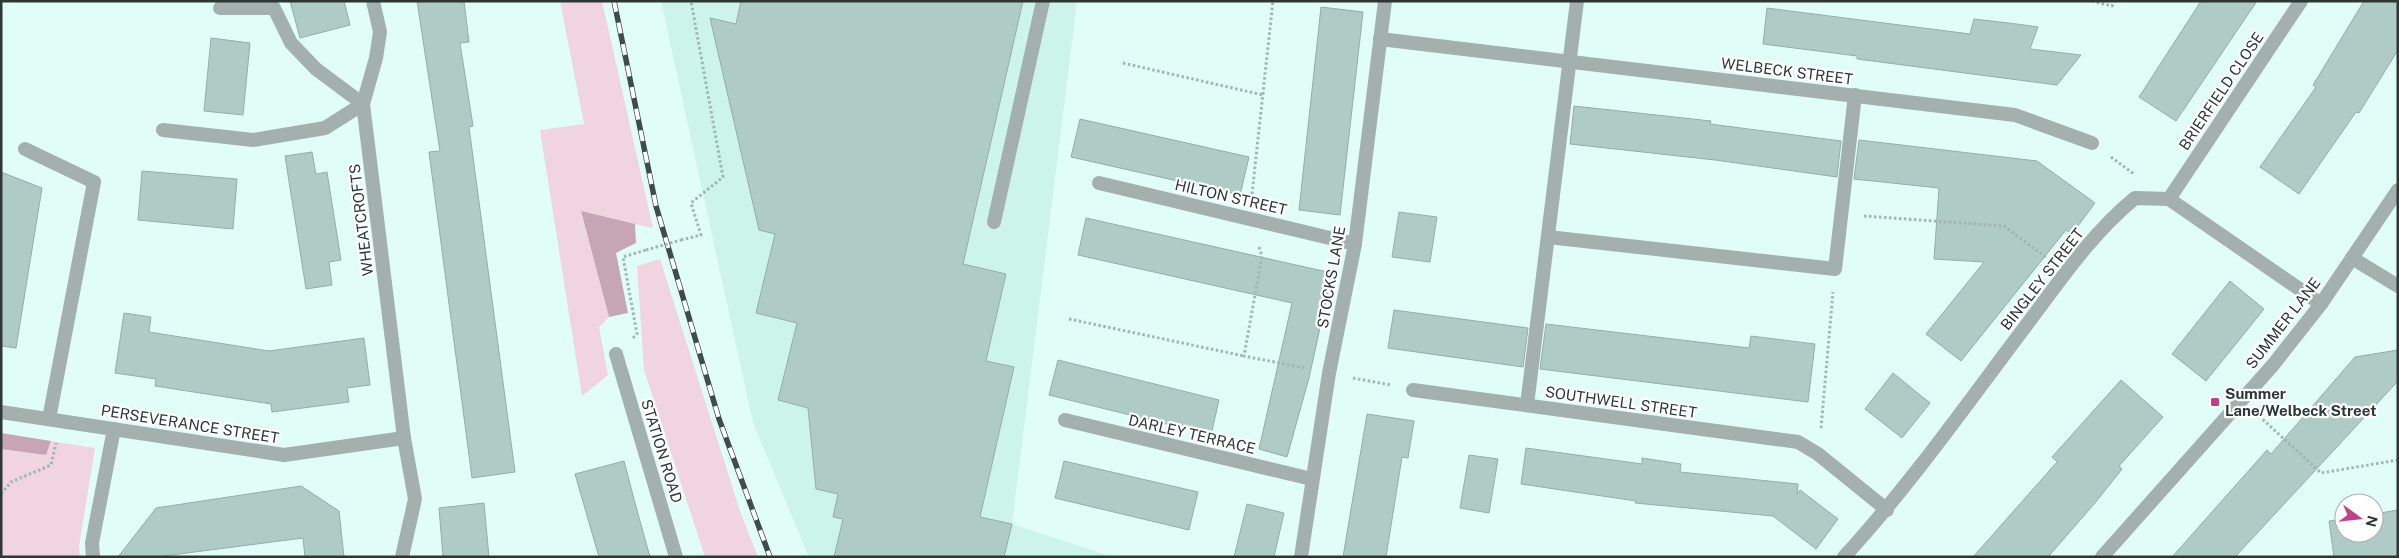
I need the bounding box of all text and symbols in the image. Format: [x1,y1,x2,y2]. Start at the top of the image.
street label: BRIERFIELD CLOSE [2175,29,2267,153]
street label: WELBECK STREET [1720,54,1854,88]
street label: WHEATCROFTS [346,163,376,277]
street label: HILTON STREET [1173,176,1289,218]
street label: STOCKS LANE [1314,225,1348,329]
street label: BINGLEY STREET [1997,225,2087,333]
street label: SUMMER LANE [2242,274,2324,372]
street label: SOUTHWELL STREET [1544,383,1698,421]
place label: Summer Lane/Welbeck Street [2225,385,2376,419]
marker: Summer Lane/Welbeck Street [2209,396,2221,408]
street label: STATION ROAD [638,397,686,505]
street label: PERSEVERANCE STREET [100,402,280,446]
street label: DARLEY TERRACE [1127,411,1257,457]
north arrow [2334,493,2384,543]
text: N [2362,514,2381,529]

